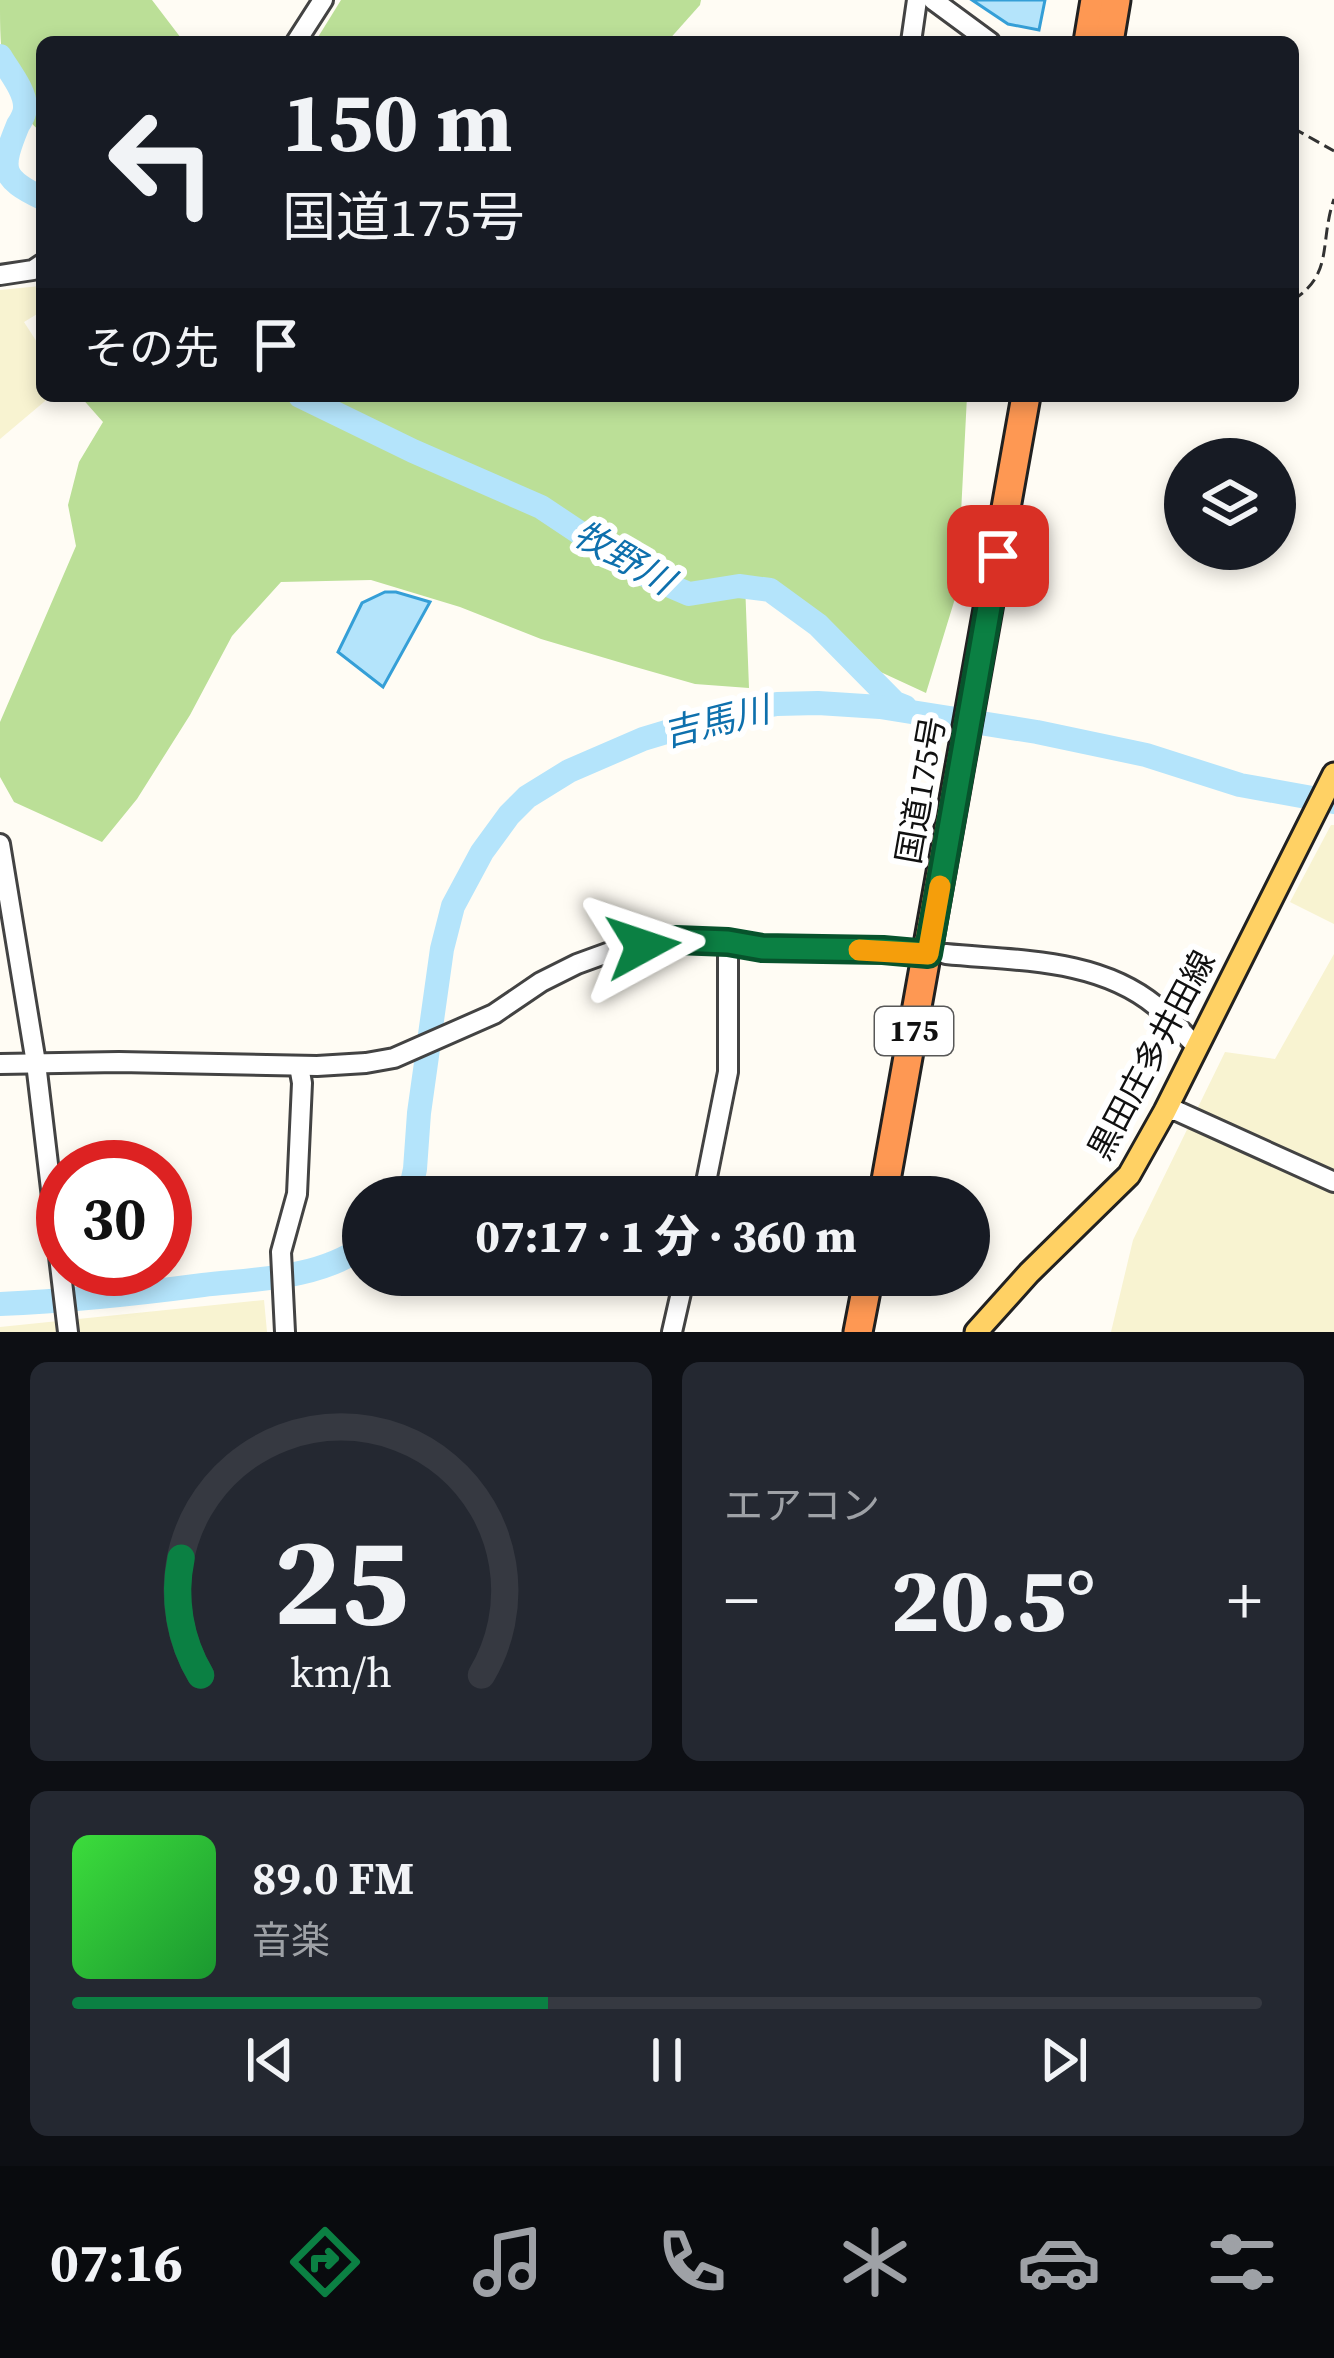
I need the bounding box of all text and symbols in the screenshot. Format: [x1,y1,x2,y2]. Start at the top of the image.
text: 150 m [282,64,513,179]
icon: left [84,84,240,240]
text: 国道175号 [282,180,525,254]
icon: arrive [243,312,309,378]
text: その先 [84,317,219,379]
map controls [1164,438,1296,570]
button: layers [1164,438,1296,570]
pin [947,505,1049,607]
water label: 牧野川 [565,509,686,608]
icon: arrive [965,523,1031,589]
water label: 吉馬川 [658,684,778,758]
street label: 国道175号 [885,713,956,867]
position arrow [580,883,706,1009]
street label: 黒田庄多井田線 [1077,943,1226,1168]
road number: 175 [875,1007,953,1055]
speed limit sign: 30 [36,1140,192,1296]
text: 07:17 · 1 分 · 360 m [475,1205,857,1267]
text: エアコン [724,1479,880,1532]
text: 25 [273,1495,409,1666]
text: 20.5° [890,1538,1096,1661]
text: − [724,1555,759,1645]
text: + [1227,1555,1262,1645]
text: km/h [290,1642,392,1700]
text: 89.0 FM [252,1847,414,1909]
text: 音楽 [252,1914,330,1967]
icon: previous [237,2027,303,2093]
icon: pause [634,2027,700,2093]
icon: next [1031,2027,1097,2093]
icon: directions [283,2220,367,2304]
icon: music [466,2220,550,2304]
icon: phone [650,2220,734,2304]
icon: climate [833,2220,917,2304]
icon: car [1017,2220,1101,2304]
icon: filters [1200,2220,1284,2304]
text: 07:16 [50,2225,183,2299]

